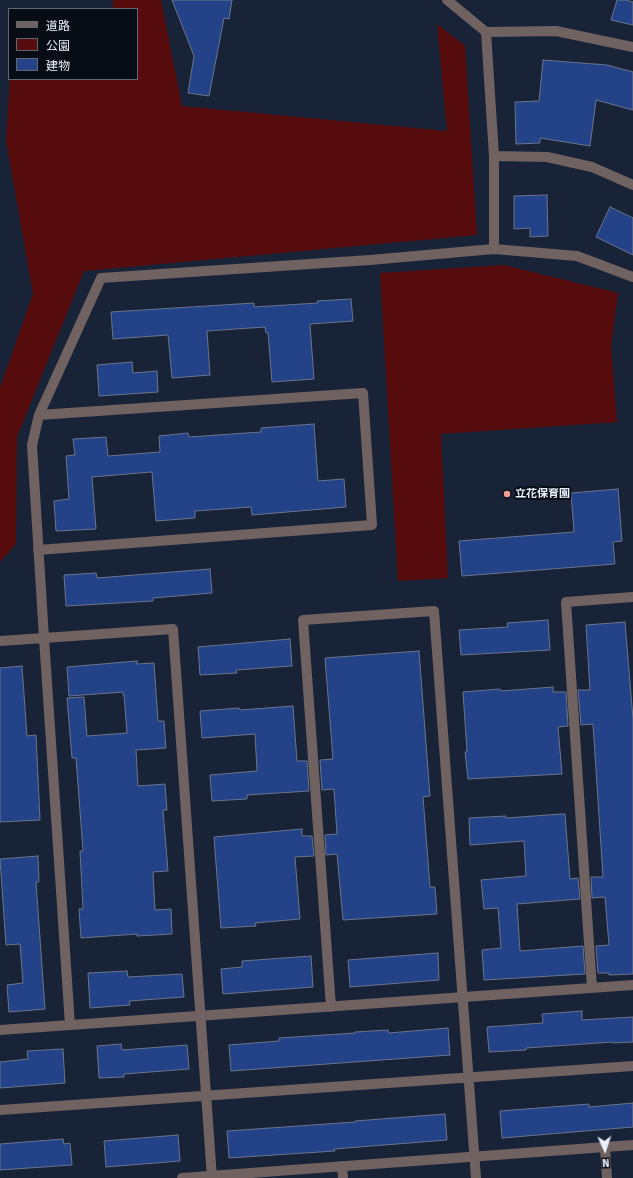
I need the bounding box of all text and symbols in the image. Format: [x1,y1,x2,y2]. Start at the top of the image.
legend [8,8,138,80]
text: 道路 [46,19,70,33]
text: 公園 [46,39,70,53]
text: 建物 [46,59,70,73]
place label: 立花保育園 [515,487,570,501]
marker: 立花保育園 [502,489,512,499]
north arrow [585,1130,625,1170]
text: N [602,1156,610,1169]

